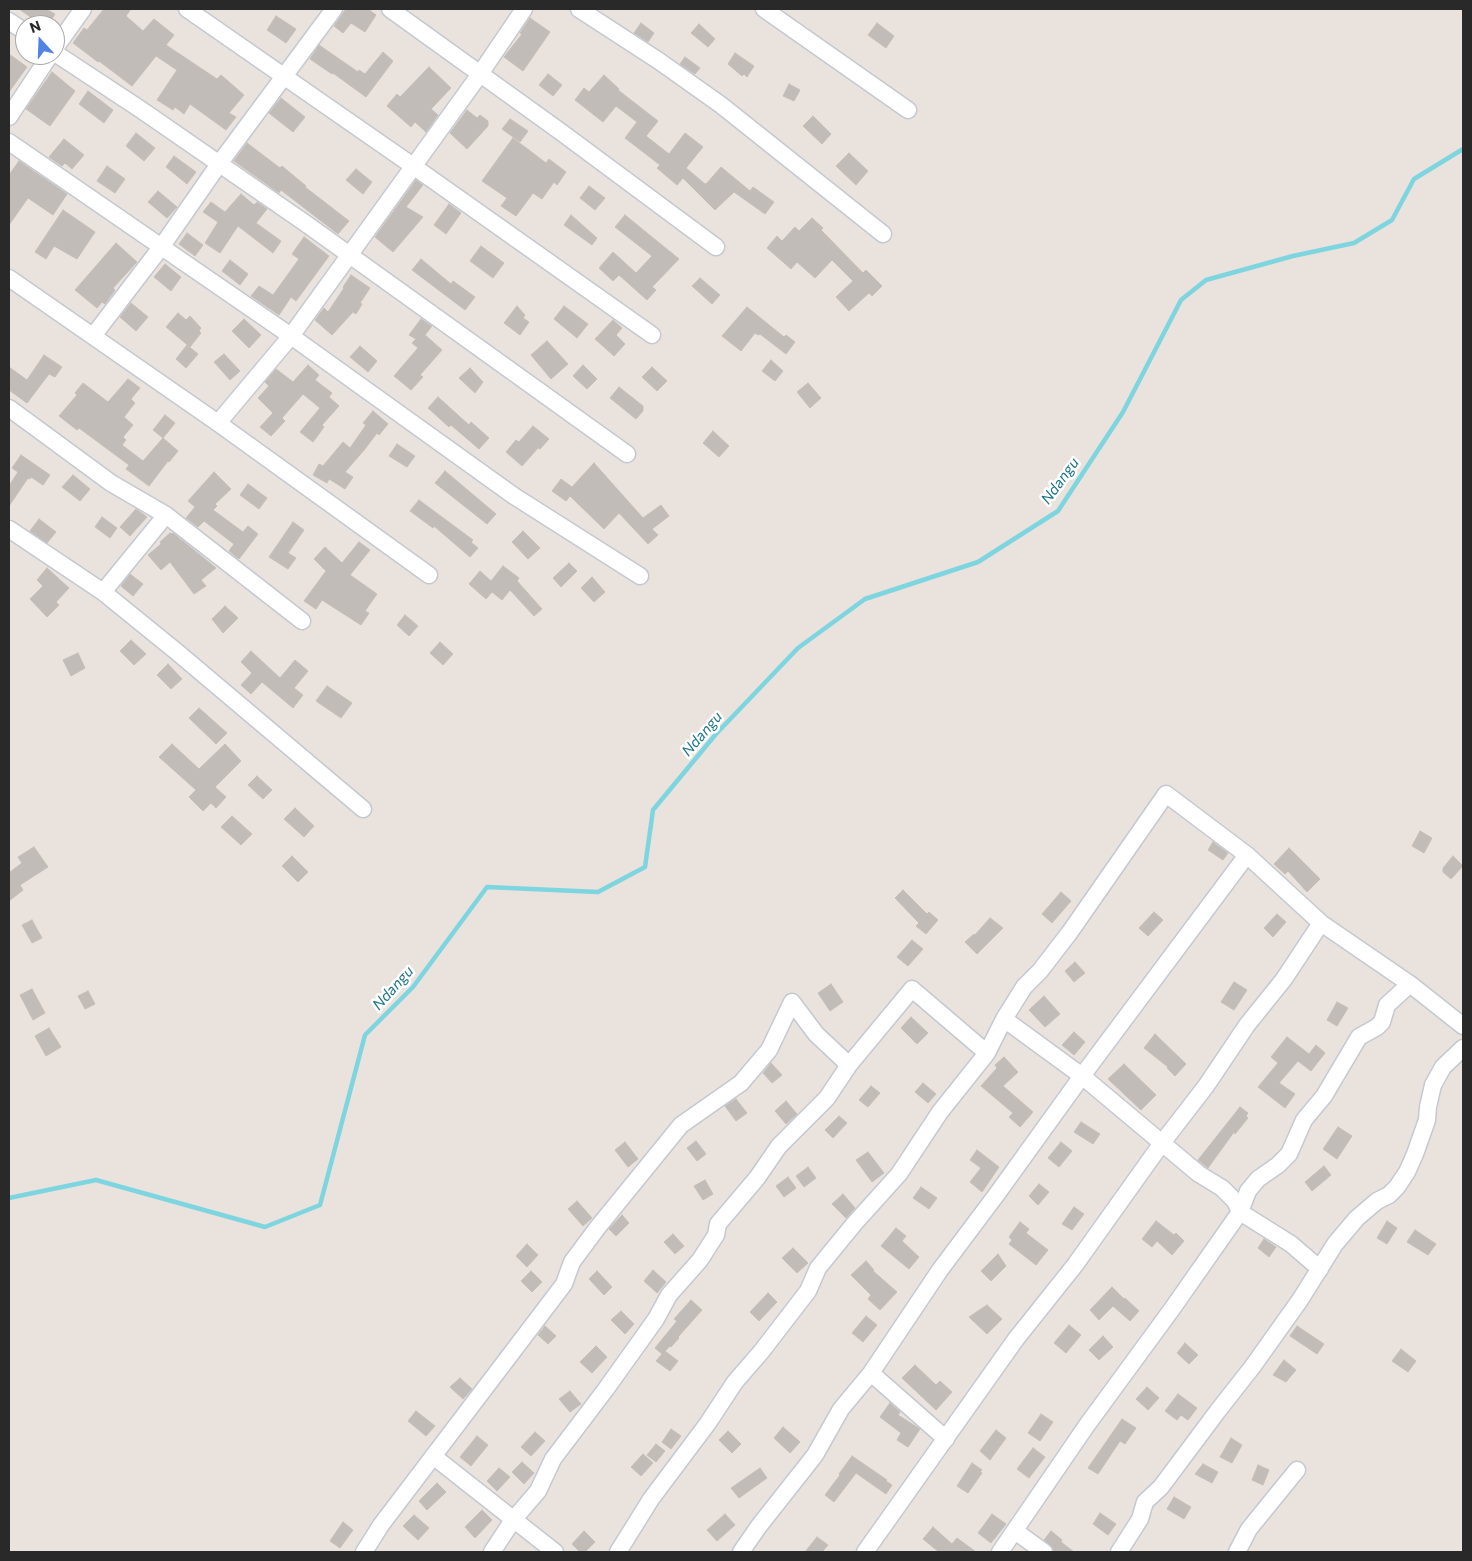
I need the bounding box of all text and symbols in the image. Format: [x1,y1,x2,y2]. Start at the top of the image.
north arrow [15,15,65,65]
text: N [27,17,43,36]
water label: Ndangu [1037,454,1083,508]
water label: Ndangu [678,708,726,760]
water label: Ndangu [369,962,417,1014]

